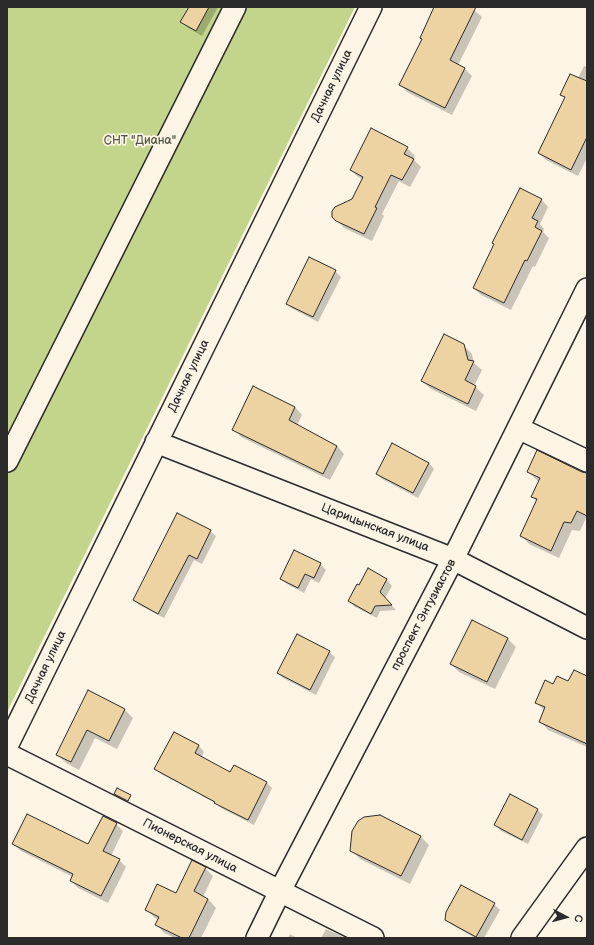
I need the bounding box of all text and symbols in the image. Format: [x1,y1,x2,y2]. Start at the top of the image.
street label: Дачная улица [308,47,356,125]
park label: СНТ "Диана" [104,134,176,148]
street label: Дачная улица [165,337,213,415]
street label: Царицынская улица [319,501,431,555]
street label: проспект Энтузиастов [389,557,459,673]
street label: Дачная улица [22,628,70,706]
street label: Пионерская улица [140,816,240,876]
north arrow [546,897,586,937]
text: С [572,914,585,923]

